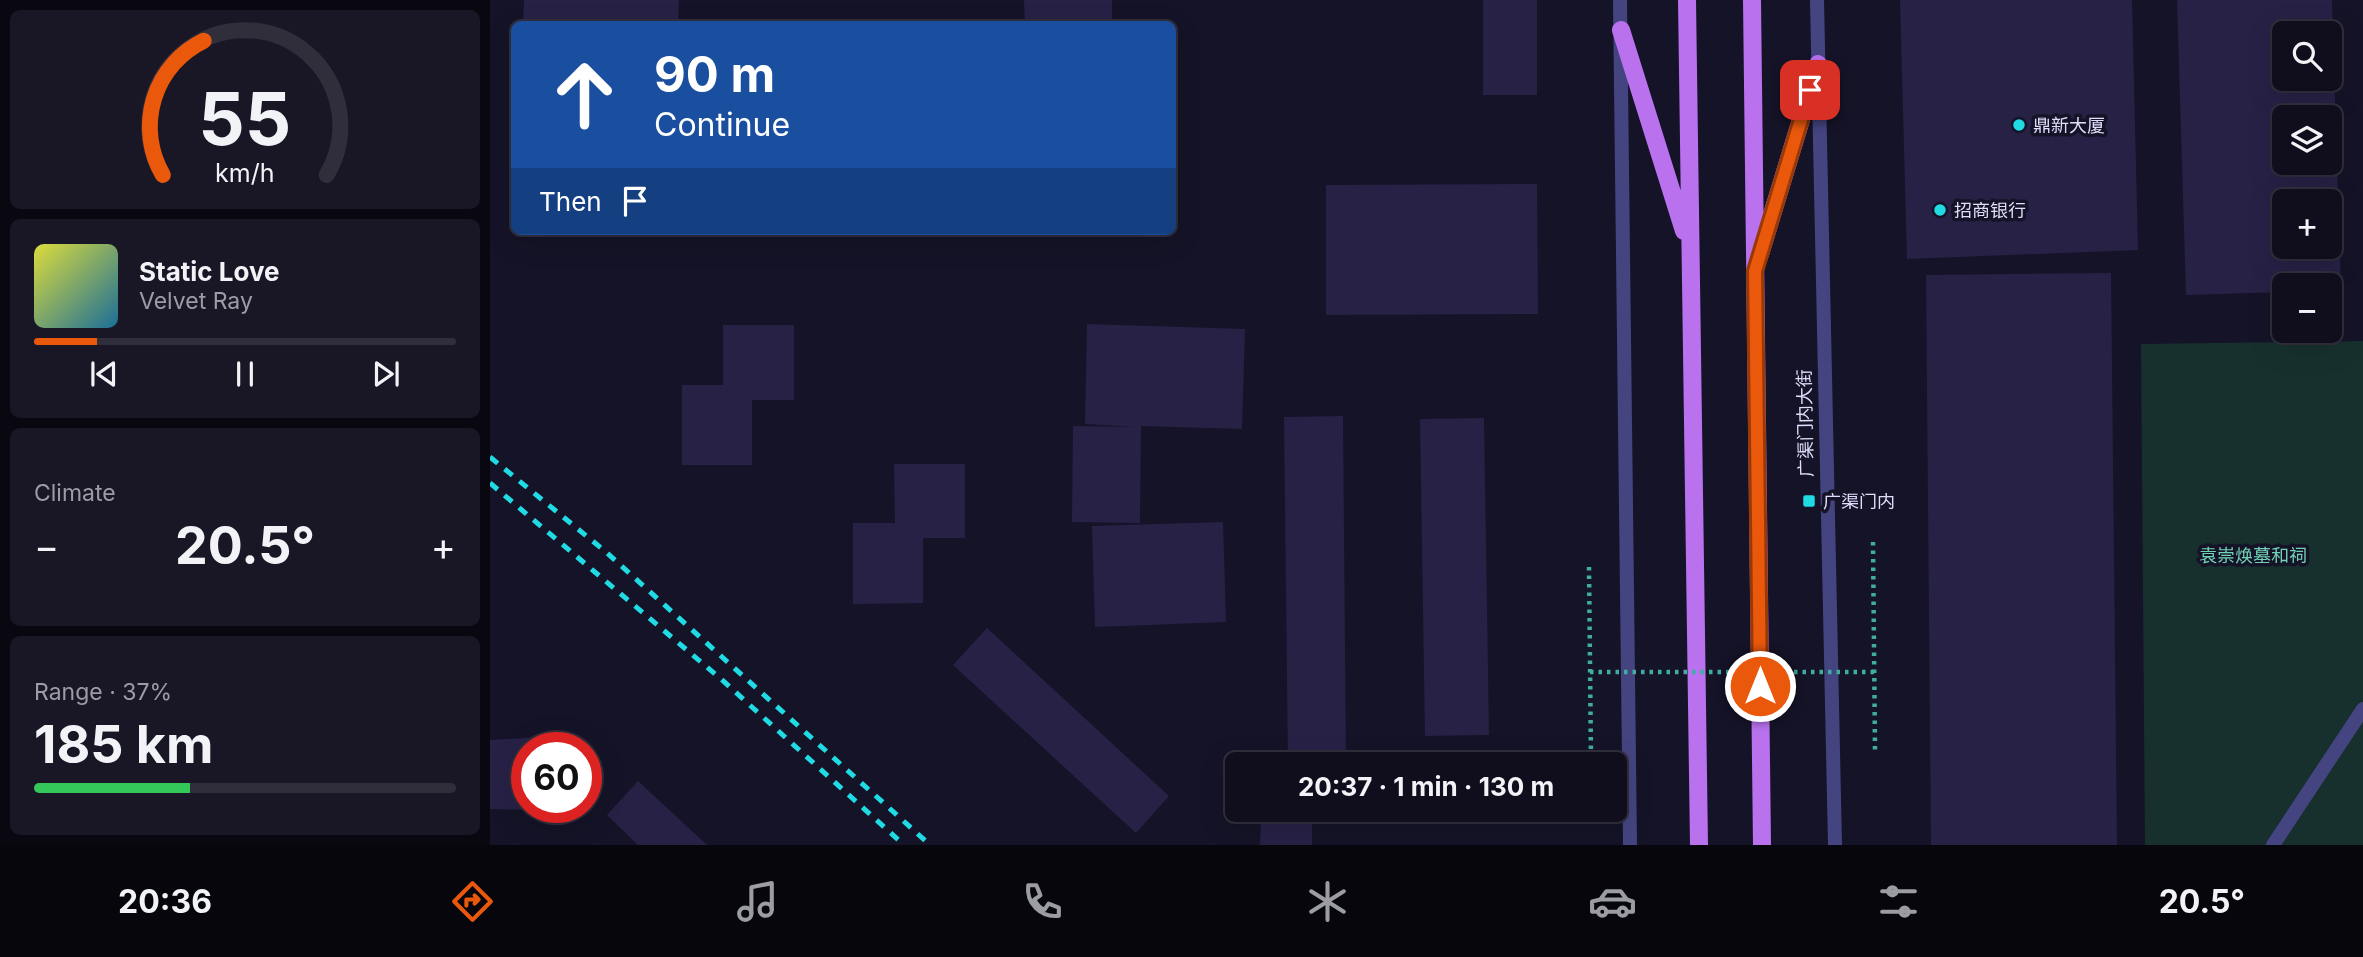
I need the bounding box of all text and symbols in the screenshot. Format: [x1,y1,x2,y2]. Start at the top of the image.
map controls [2272,21,2342,343]
button: search [2272,21,2342,91]
text: 90 m [654,45,775,104]
icon: ahead [539,49,630,140]
pin [1780,60,1840,120]
icon: arrive [1791,71,1829,109]
text: 55 [198,75,292,164]
text: Continue [654,105,790,144]
button: layers [2272,105,2342,175]
place label: 鼎新大厦 [2033,115,2105,136]
marker: 鼎新大厦 [2011,117,2027,133]
text: km/h [215,158,275,188]
icon: arrive [616,182,654,220]
text: Then [539,186,602,217]
button: + [2272,189,2342,259]
place label: 招商银行 [1954,200,2026,221]
marker: 招商银行 [1932,202,1948,218]
text: Static Love [139,256,280,287]
button: − [2272,273,2342,343]
text: Velvet Ray [139,287,253,315]
icon: previous [85,355,123,393]
icon: pause [226,355,264,393]
icon: next [367,355,405,393]
street label: 广渠门内大街 [1794,369,1816,477]
text: Climate [34,479,116,507]
place label: 广渠门内 [1823,491,1895,512]
marker: 广渠门内 [1801,493,1817,509]
text: 20.5° [175,514,315,577]
text: − [34,523,59,569]
text: + [431,523,456,569]
park label: 袁崇焕墓和祠 [2199,545,2307,566]
position arrow [1723,649,1797,723]
text: Range · 37% [34,678,172,706]
text: 185 km [34,713,213,776]
speed limit sign: 60 [511,732,602,823]
text: 20:37 · 1 min · 130 m [1298,771,1554,802]
icon: directions [448,877,497,926]
icon: music [733,877,782,926]
icon: phone [1018,877,1067,926]
icon: climate [1303,877,1352,926]
icon: car [1588,877,1637,926]
icon: filters [1874,877,1923,926]
text: 20:36 [118,882,212,921]
text: 20.5° [2159,882,2245,921]

